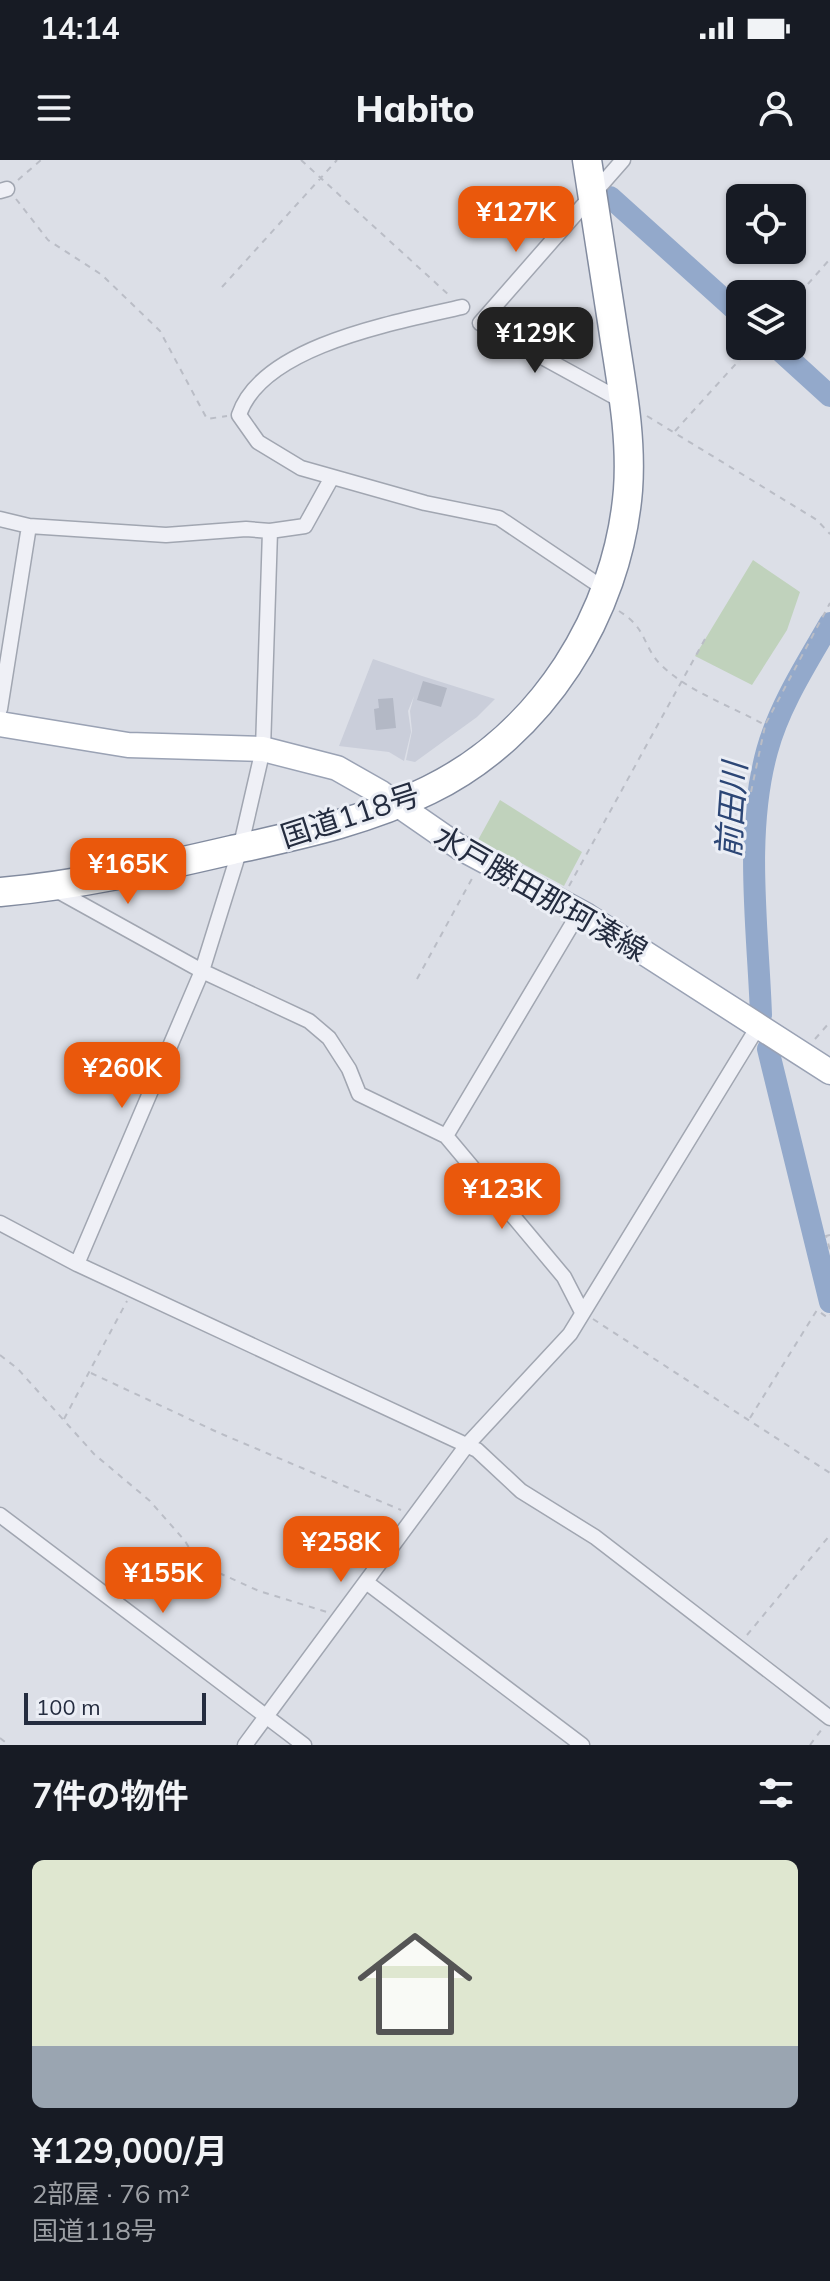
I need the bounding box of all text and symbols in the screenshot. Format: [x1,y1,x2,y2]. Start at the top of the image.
text: 14:14 [40,9,119,47]
icon: menu [32,86,76,130]
text: Habito [355,86,475,131]
icon: person [754,86,798,130]
map controls [726,184,806,360]
button: locate [726,184,806,264]
pin: ¥127K [460,186,572,254]
text: ¥127K [476,195,556,228]
button: layers [726,280,806,360]
pin: ¥129K [479,307,591,375]
text: ¥129K [495,316,575,349]
water label: 前田川 [708,758,755,859]
street label: 国道118号 [276,775,424,855]
street label: 水戸勝田那珂湊線 [428,817,654,969]
pin: ¥165K [72,838,184,906]
text: ¥165K [88,847,168,880]
pin: ¥260K [66,1042,178,1110]
text: ¥260K [82,1051,162,1084]
pin: ¥123K [446,1163,558,1231]
text: ¥123K [462,1172,542,1205]
pin: ¥258K [285,1516,397,1584]
text: ¥258K [301,1525,381,1558]
pin: ¥155K [107,1547,219,1615]
text: ¥155K [123,1556,203,1589]
scale bar [24,1689,206,1725]
text: 100 m [36,1693,101,1721]
icon: filters [754,1771,798,1815]
text: 7件の物件 [32,1774,188,1817]
icon: home [343,1912,487,2056]
text: ¥129,000/月 [32,2129,228,2172]
text: 2部屋 · 76 m² [32,2177,190,2210]
text: 国道118号 [32,2214,157,2247]

